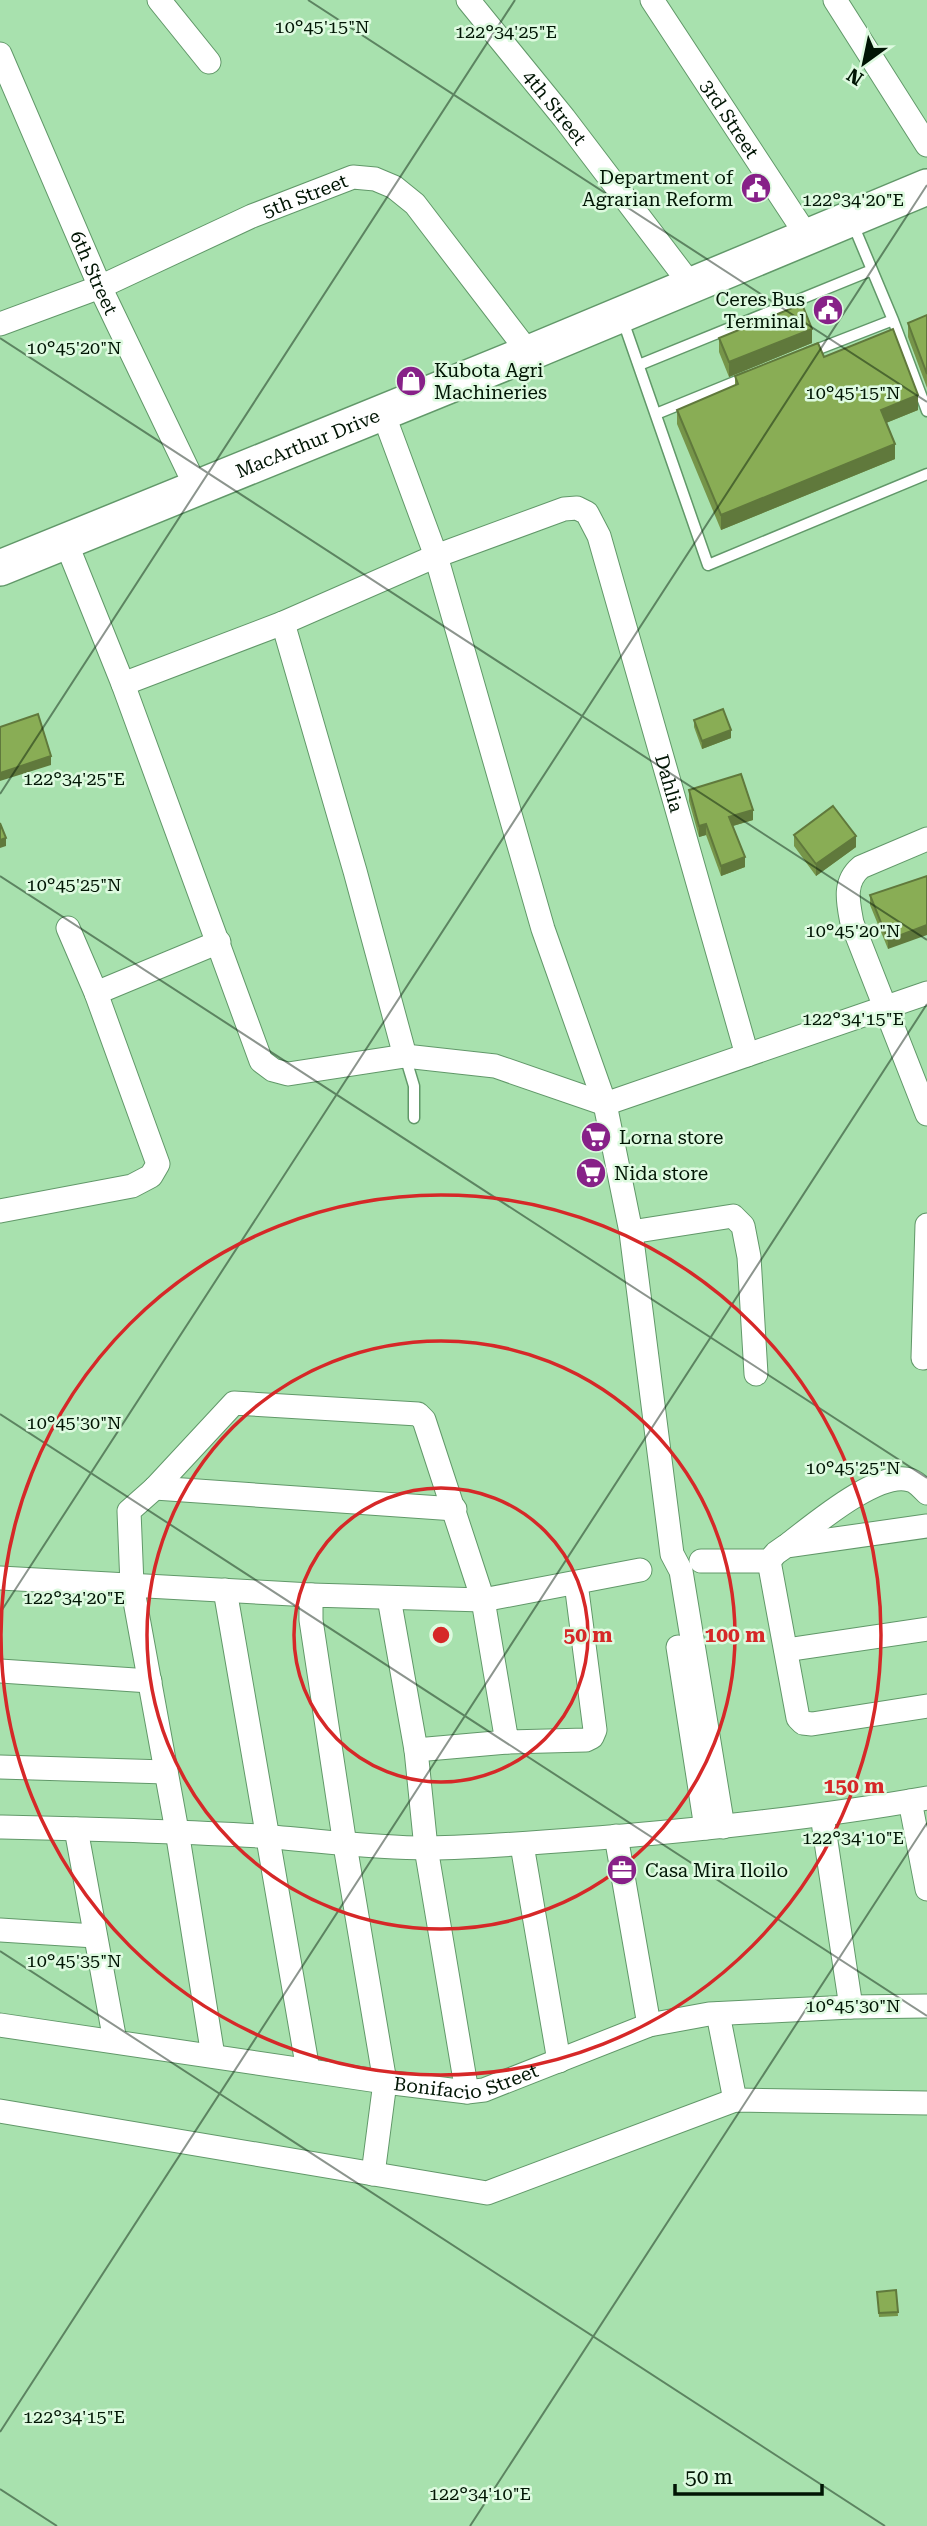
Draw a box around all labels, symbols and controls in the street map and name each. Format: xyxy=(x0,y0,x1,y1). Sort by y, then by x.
text: 10°45'15"N xyxy=(275,16,369,37)
text: 122°34'25"E xyxy=(455,21,557,42)
north arrow xyxy=(829,28,899,98)
text: N xyxy=(842,63,867,90)
street label: 4th Street xyxy=(518,65,592,149)
street label: 3rd Street xyxy=(696,75,764,163)
place label: Department of Agrarian Reform xyxy=(582,166,734,211)
street label: 5th Street xyxy=(259,169,351,222)
public building icon: Department of Agrarian Reform xyxy=(739,171,773,205)
text: 122°34'20"E xyxy=(802,189,904,210)
street label: 6th Street xyxy=(66,227,123,318)
place label: Ceres Bus Terminal xyxy=(716,288,805,333)
public building icon: Ceres Bus Terminal xyxy=(811,293,845,327)
text: 10°45'20"N xyxy=(27,337,121,358)
place label: Kubota Agri Machineries xyxy=(434,359,547,404)
shop icon: Kubota Agri Machineries xyxy=(394,364,428,398)
text: 10°45'15"N xyxy=(806,382,900,403)
street label: MacArthur Drive xyxy=(232,403,383,483)
street label: Dahlia xyxy=(650,752,689,816)
text: 122°34'25"E xyxy=(23,768,125,789)
text: 10°45'25"N xyxy=(27,874,121,895)
text: 10°45'20"N xyxy=(806,920,900,941)
text: 122°34'15"E xyxy=(802,1008,904,1029)
supermarket icon: Lorna store xyxy=(579,1120,613,1154)
place label: Lorna store xyxy=(619,1126,723,1149)
supermarket icon: Nida store xyxy=(574,1156,608,1190)
place label: Nida store xyxy=(614,1162,708,1185)
text: 10°45'30"N xyxy=(27,1412,121,1433)
text: 10°45'25"N xyxy=(806,1457,900,1478)
text: 122°34'20"E xyxy=(23,1587,125,1608)
centre of rings xyxy=(429,1623,453,1647)
text: 50 m xyxy=(563,1623,613,1647)
text: 100 m xyxy=(705,1623,765,1647)
text: 150 m xyxy=(824,1774,884,1798)
text: 122°34'10"E xyxy=(802,1827,904,1848)
office icon: Casa Mira Iloilo xyxy=(605,1853,639,1887)
place label: Casa Mira Iloilo xyxy=(645,1859,788,1882)
text: 10°45'35"N xyxy=(27,1950,121,1971)
text: 10°45'30"N xyxy=(806,1995,900,2016)
street label: Bonifacio Street xyxy=(392,2058,541,2104)
text: 122°34'15"E xyxy=(23,2406,125,2427)
scale bar xyxy=(675,2452,822,2496)
text: 50 m xyxy=(685,2465,733,2489)
text: 122°34'10"E xyxy=(429,2483,531,2504)

